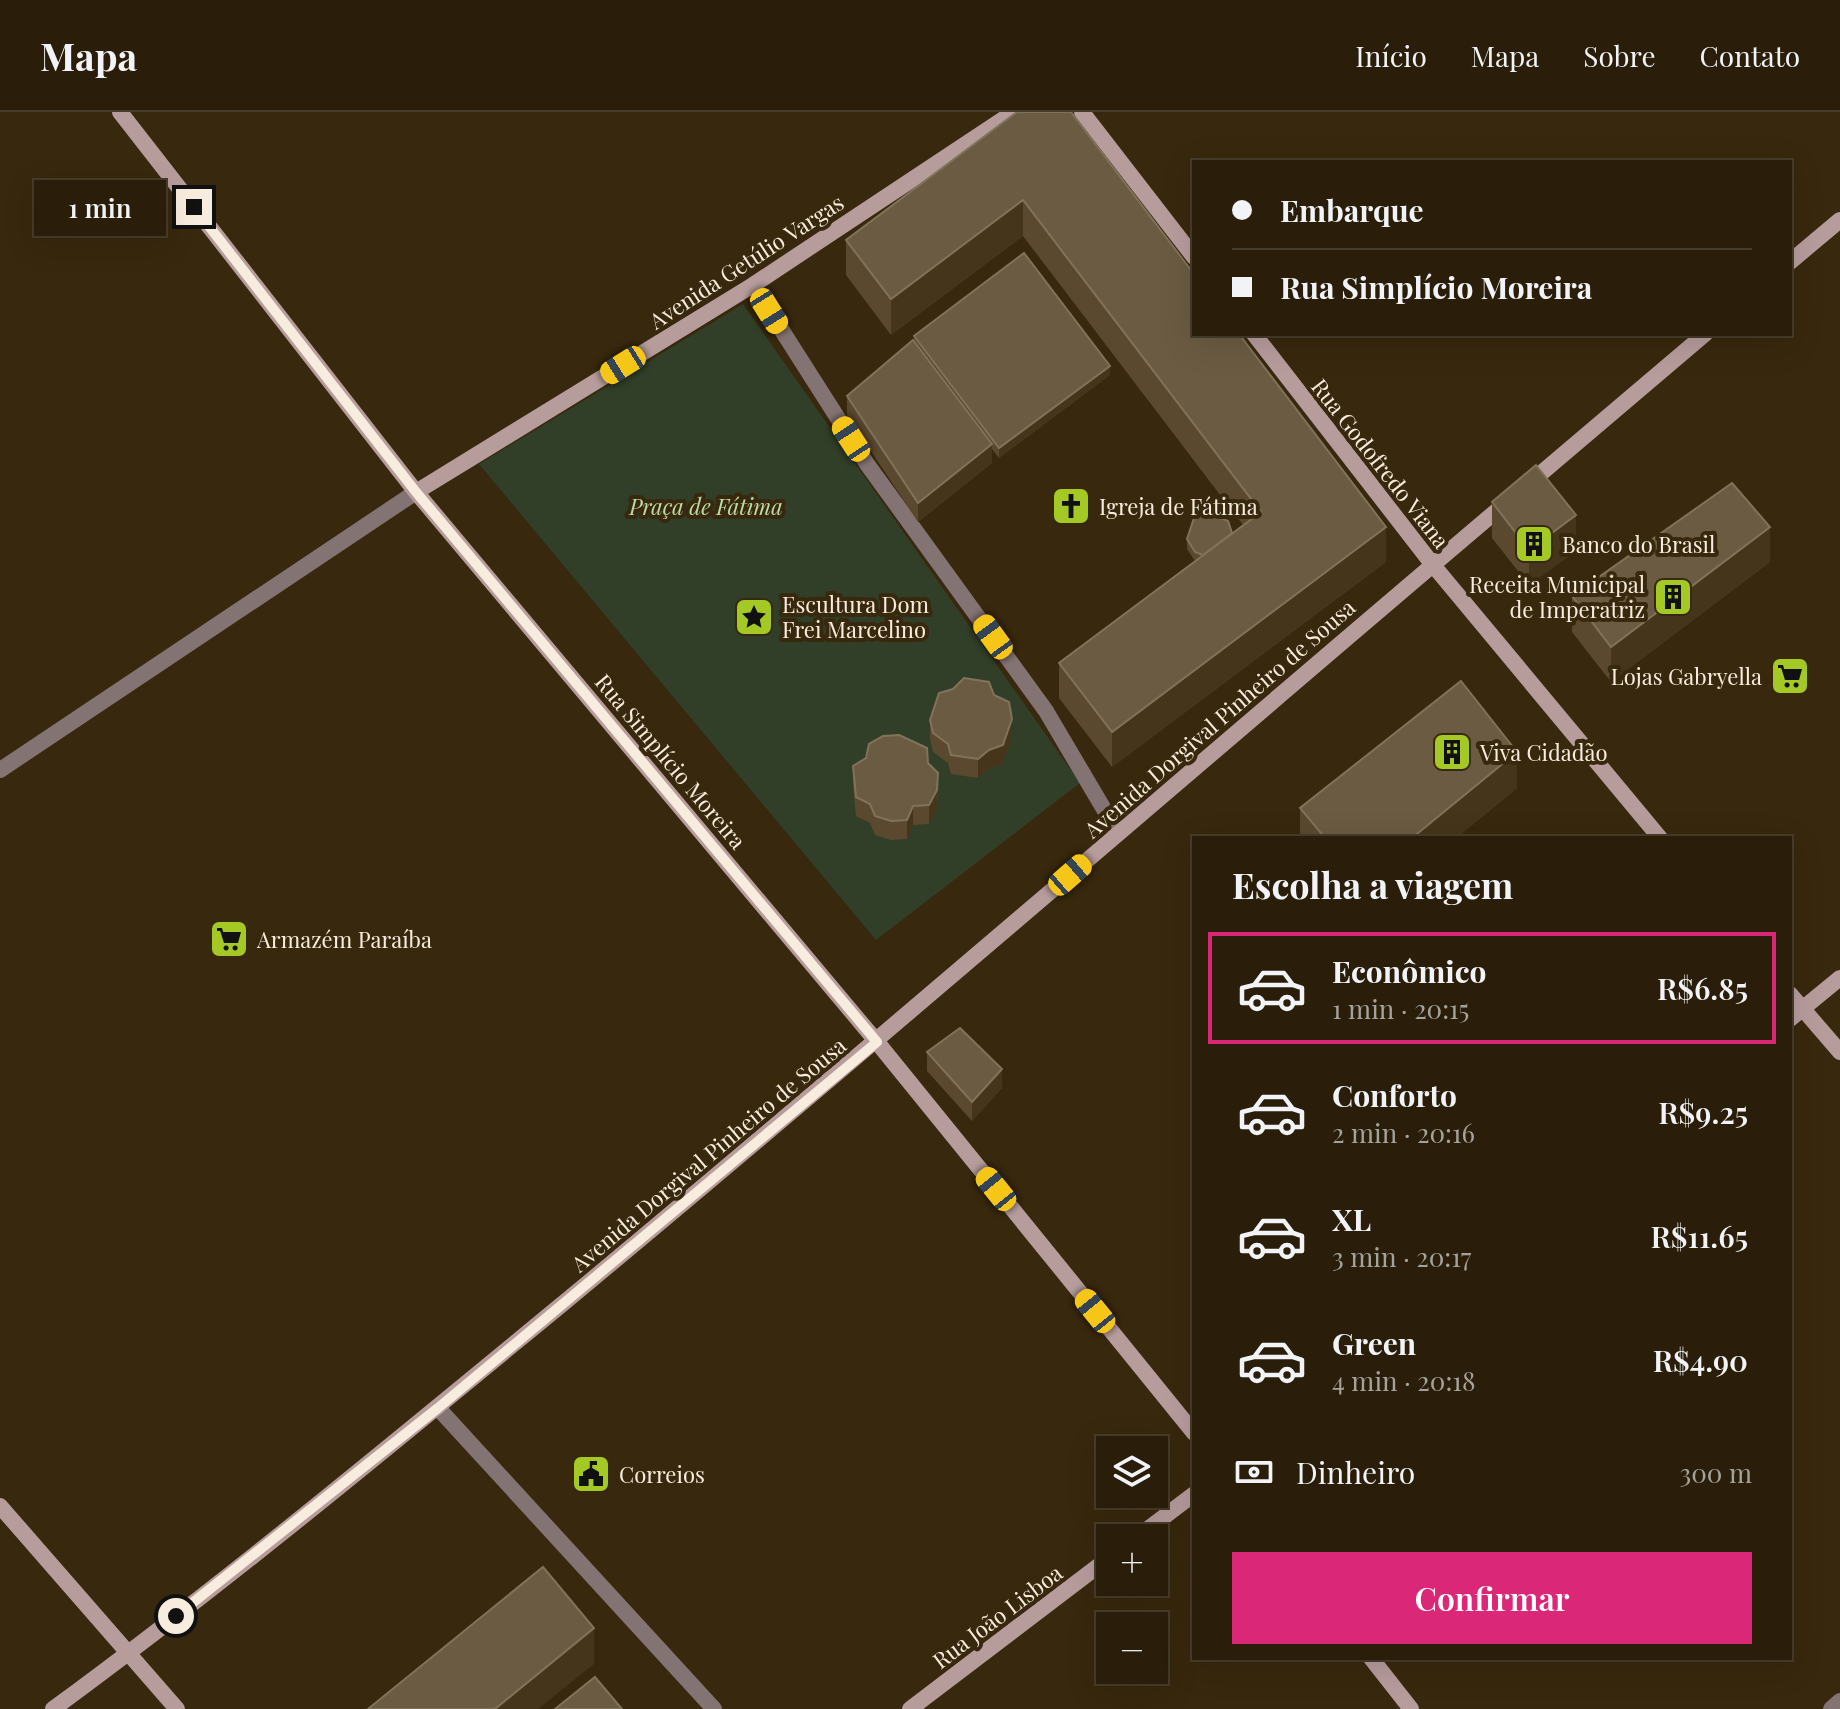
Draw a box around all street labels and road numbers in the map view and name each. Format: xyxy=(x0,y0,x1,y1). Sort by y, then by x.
street label: Avenida Getúlio Vargas xyxy=(642,187,849,336)
street label: Rua Godofredo Viana xyxy=(1305,372,1457,554)
street label: Avenida Dorgival Pinheiro de Sousa xyxy=(1076,592,1361,845)
street label: Rua Simplício Moreira xyxy=(589,667,753,855)
street label: Avenida Dorgival Pinheiro de Sousa xyxy=(564,1030,852,1279)
street label: Rua João Lisboa xyxy=(926,1557,1068,1675)

